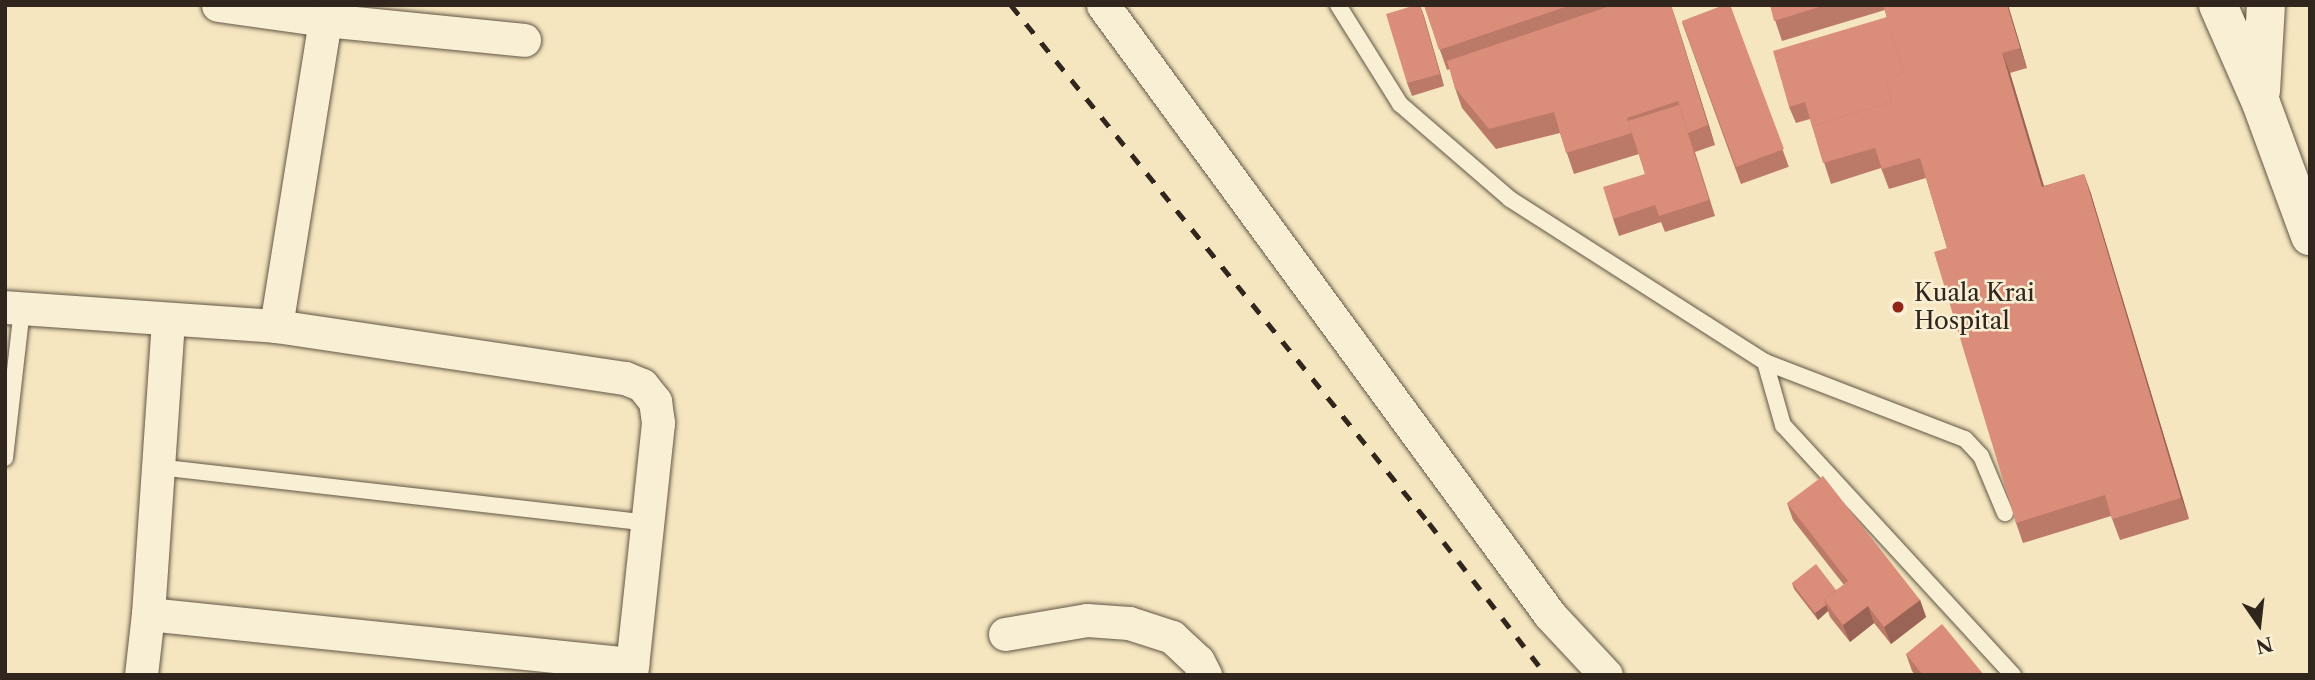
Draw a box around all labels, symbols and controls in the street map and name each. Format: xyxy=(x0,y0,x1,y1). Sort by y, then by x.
place label: Kuala Krai Hospital xyxy=(1914,279,2035,335)
marker: Kuala Krai Hospital xyxy=(1888,297,1908,317)
north arrow xyxy=(2224,589,2294,659)
text: N xyxy=(2253,632,2275,658)

